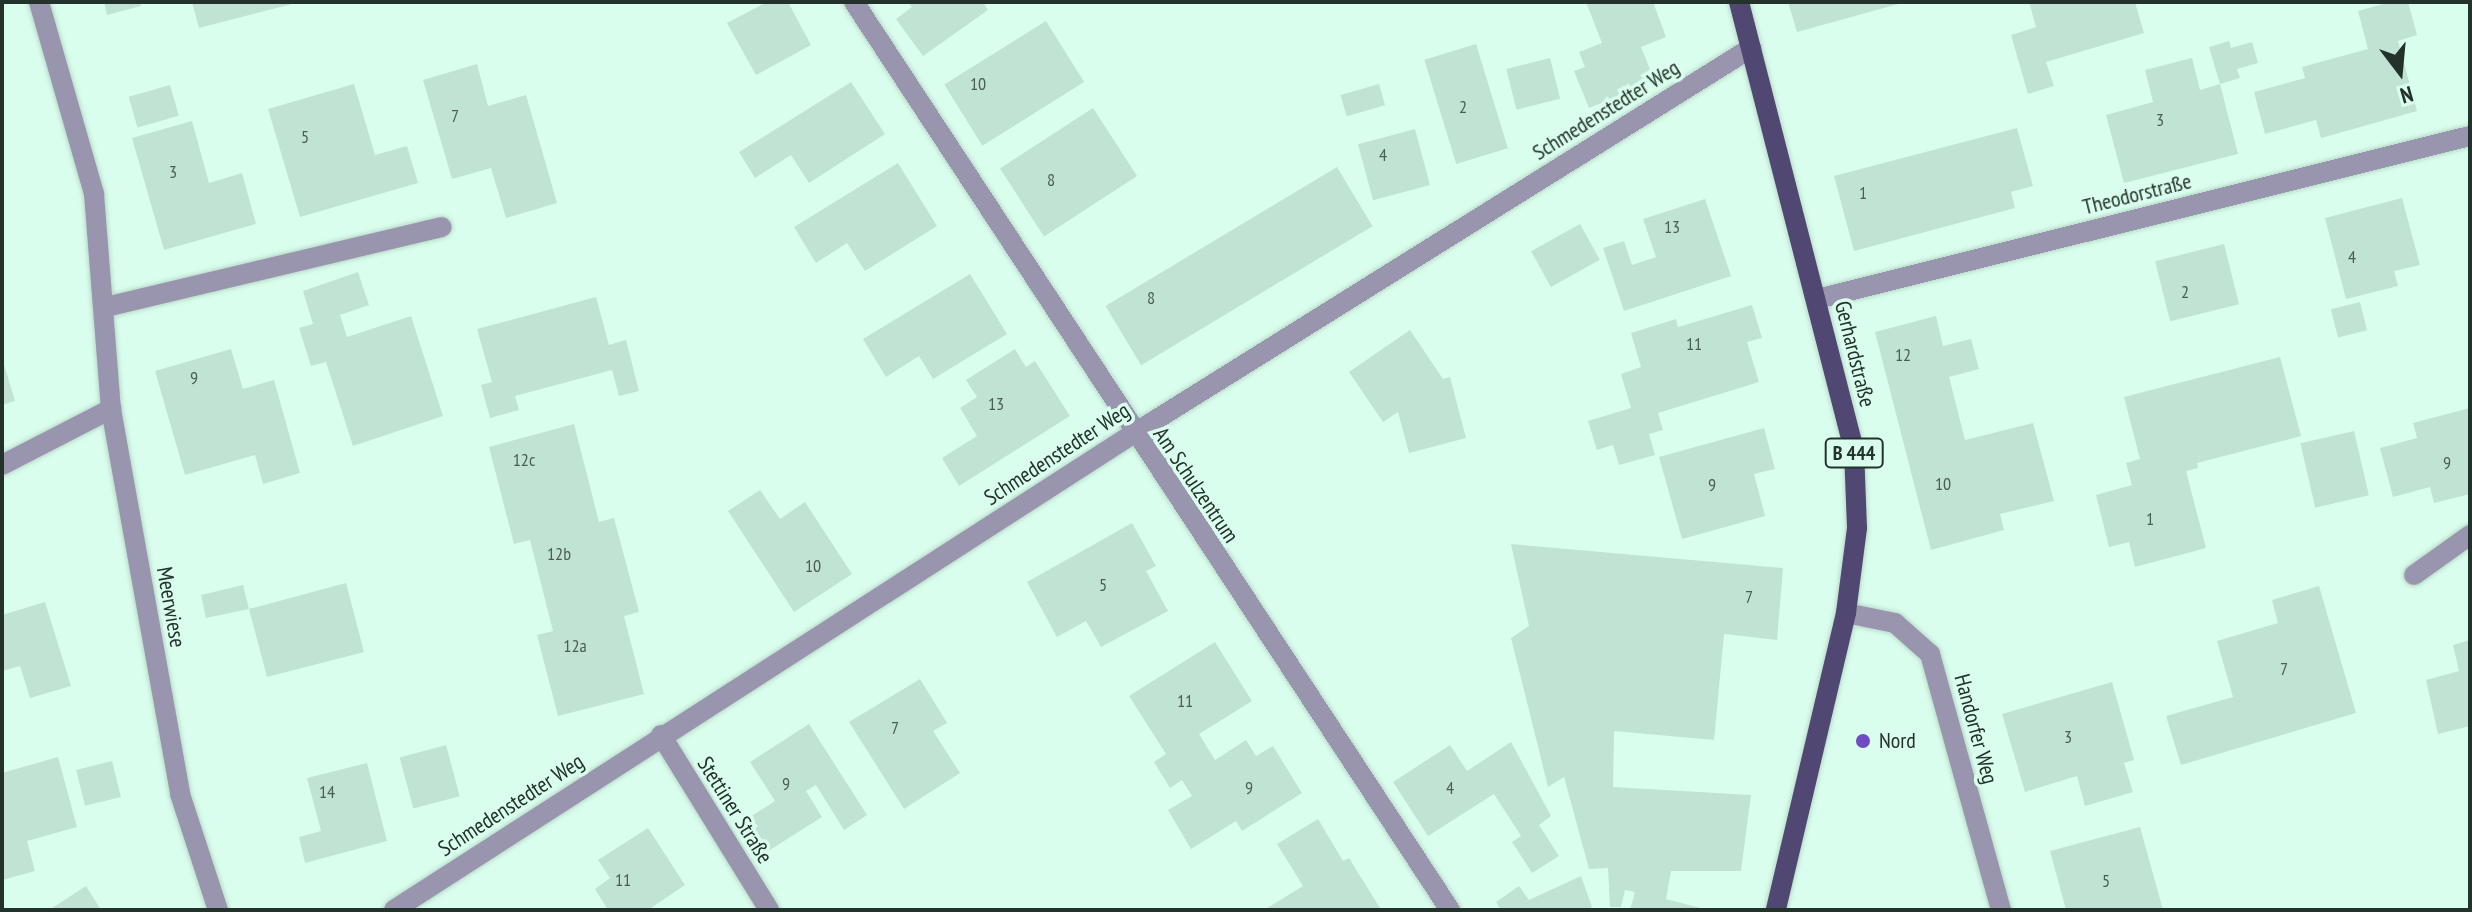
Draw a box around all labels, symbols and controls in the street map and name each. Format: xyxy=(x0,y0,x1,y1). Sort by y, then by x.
north arrow xyxy=(2360,32,2440,112)
street label: Schmedenstedter Weg xyxy=(1528,54,1684,166)
house number: 10 xyxy=(970,73,986,95)
text: N xyxy=(2397,80,2416,110)
house number: 2 xyxy=(1459,96,1467,118)
house number: 7 xyxy=(451,105,459,127)
house number: 3 xyxy=(2156,109,2164,131)
house number: 5 xyxy=(301,126,309,148)
house number: 4 xyxy=(1379,144,1387,166)
house number: 3 xyxy=(169,161,177,183)
street label: Theodorstraße xyxy=(2080,168,2194,220)
house number: 8 xyxy=(1047,169,1055,191)
house number: 1 xyxy=(1859,182,1867,204)
house number: 13 xyxy=(1664,216,1680,238)
house number: 4 xyxy=(2348,246,2356,268)
house number: 2 xyxy=(2181,281,2189,303)
house number: 8 xyxy=(1147,287,1155,309)
street label: Gerhardstraße xyxy=(1829,298,1881,410)
house number: 11 xyxy=(1686,333,1702,355)
house number: 12 xyxy=(1895,344,1911,366)
house number: 9 xyxy=(190,367,198,389)
house number: 13 xyxy=(988,393,1004,415)
street label: Schmedenstedter Weg xyxy=(979,397,1135,511)
street label: Am Schulzentrum xyxy=(1148,422,1244,548)
road number: B 444 xyxy=(1824,437,1884,469)
house number: 12c xyxy=(513,449,535,471)
house number: 9 xyxy=(2443,452,2451,474)
house number: 10 xyxy=(1935,473,1951,495)
house number: 9 xyxy=(1708,474,1716,496)
house number: 1 xyxy=(2146,508,2154,530)
house number: 12b xyxy=(547,543,571,565)
house number: 10 xyxy=(805,555,821,577)
street label: Meerwiese xyxy=(151,565,191,649)
house number: 5 xyxy=(1099,574,1107,596)
house number: 7 xyxy=(1745,586,1753,608)
house number: 12a xyxy=(563,635,587,657)
house number: 7 xyxy=(2280,658,2288,680)
street label: Handorfer Weg xyxy=(1949,671,2003,787)
house number: 11 xyxy=(1177,690,1193,712)
house number: 7 xyxy=(891,717,899,739)
house number: 3 xyxy=(2064,726,2072,748)
place label: Nord xyxy=(1879,728,1916,754)
marker: Nord xyxy=(1854,732,1872,750)
street label: Schmedenstedter Weg xyxy=(433,748,589,862)
street label: Stettiner Straße xyxy=(692,752,778,868)
house number: 9 xyxy=(782,773,790,795)
house number: 9 xyxy=(1245,777,1253,799)
house number: 4 xyxy=(1446,777,1454,799)
house number: 14 xyxy=(319,781,335,803)
house number: 11 xyxy=(615,869,631,891)
house number: 5 xyxy=(2102,870,2110,892)

